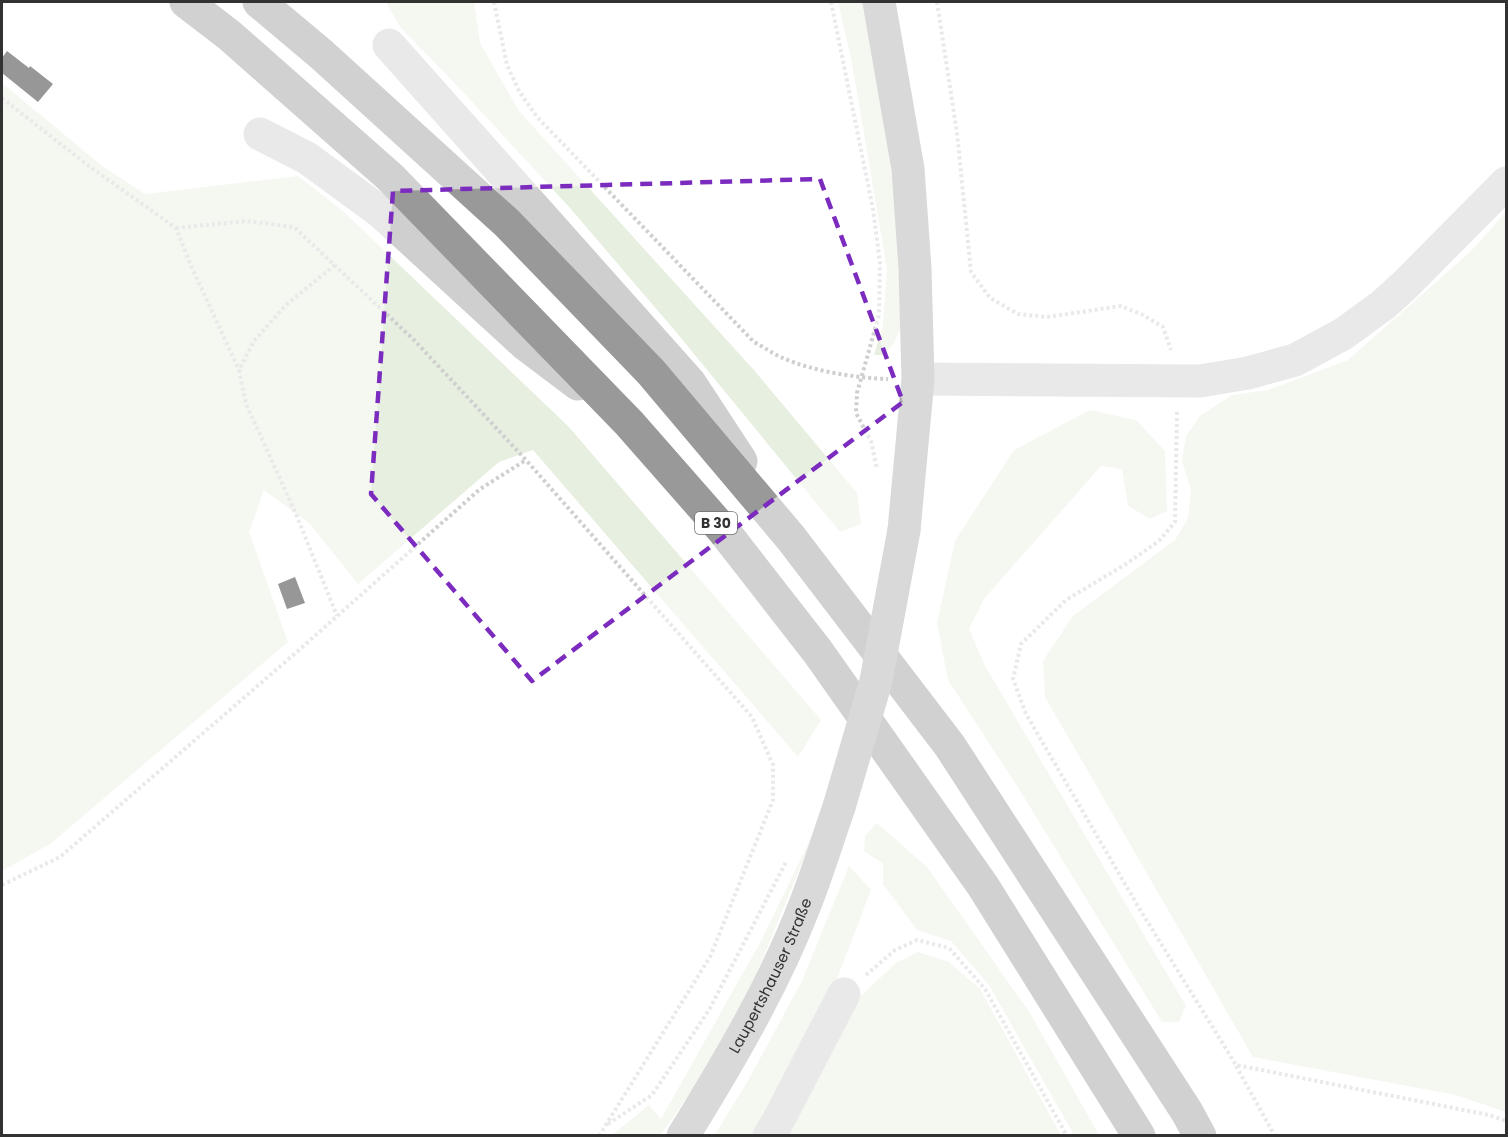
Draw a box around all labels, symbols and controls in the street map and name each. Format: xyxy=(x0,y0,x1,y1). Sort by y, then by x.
road number: B 30 xyxy=(695,512,737,534)
street label: Laupertshauser Straße xyxy=(724,895,817,1057)

